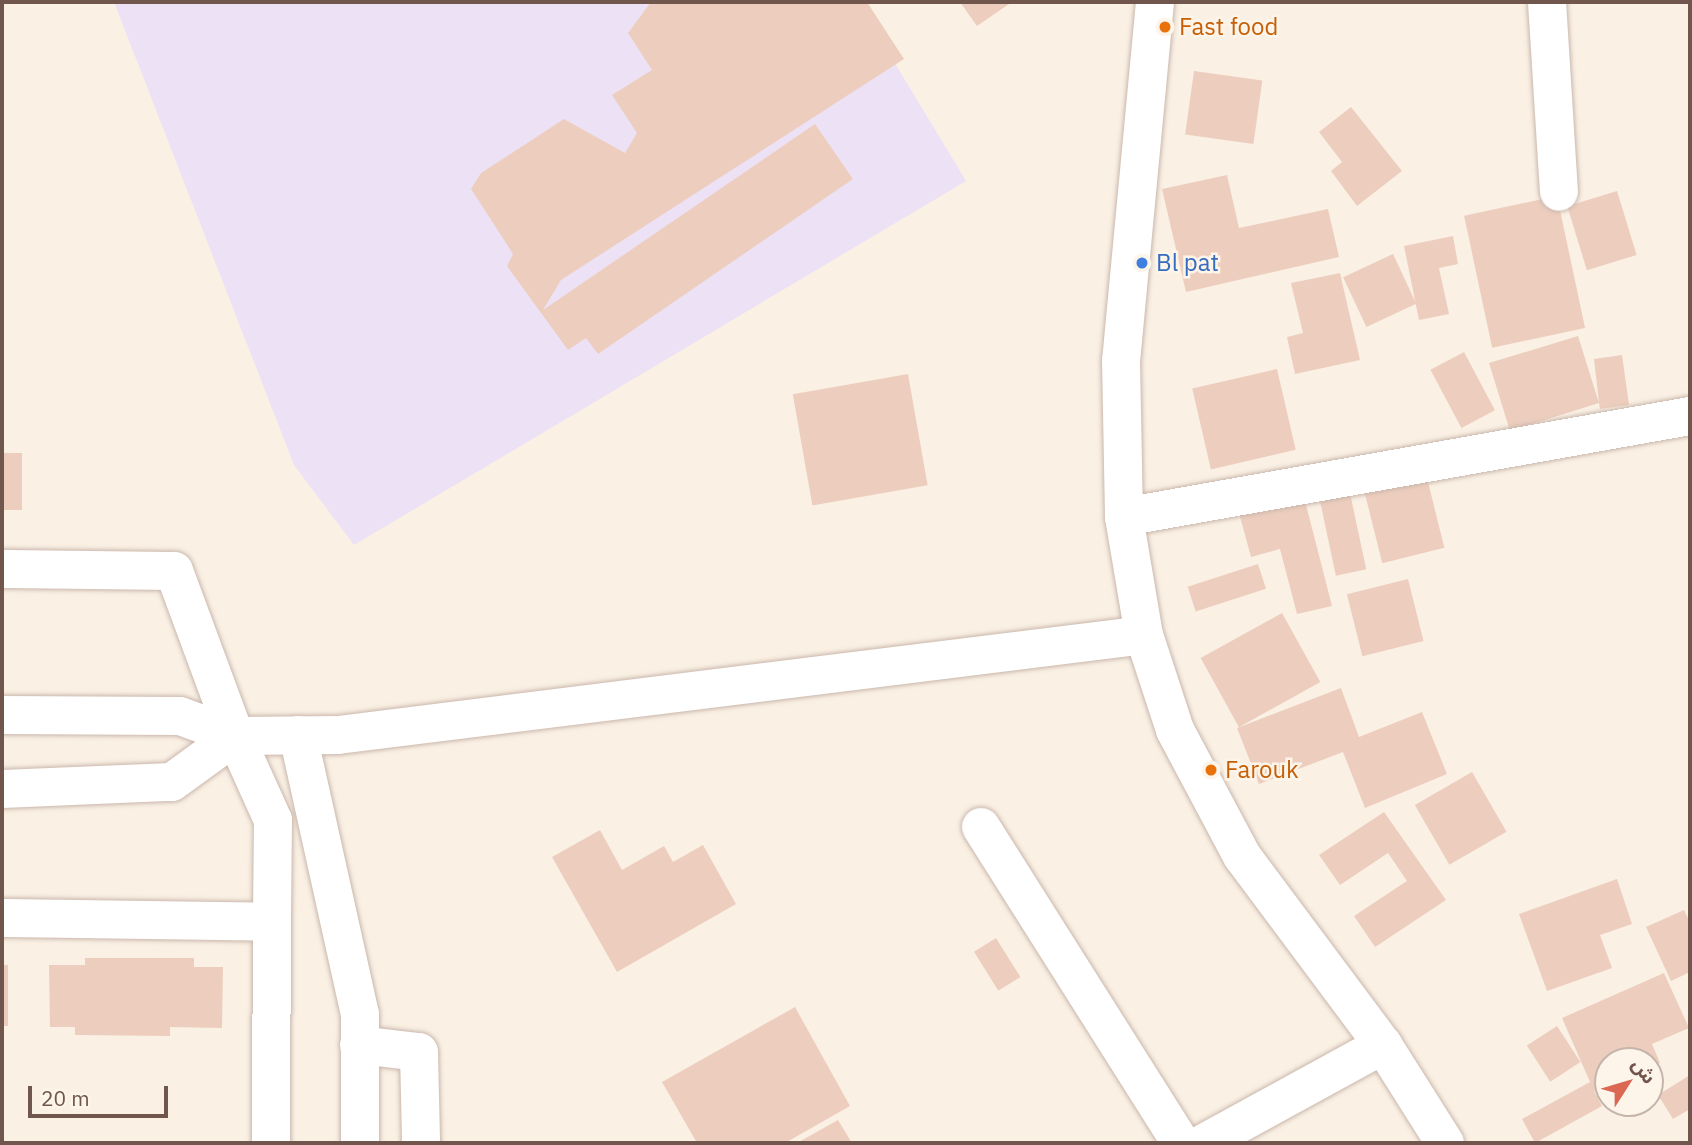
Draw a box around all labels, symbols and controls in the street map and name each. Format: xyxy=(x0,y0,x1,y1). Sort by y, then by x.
place label: Fast food xyxy=(1179,13,1278,41)
marker: Fast food xyxy=(1157,19,1173,35)
place label: Bl pat xyxy=(1156,249,1219,277)
marker: Bl pat xyxy=(1134,255,1150,271)
place label: Farouk xyxy=(1225,756,1299,784)
marker: Farouk xyxy=(1203,762,1219,778)
north arrow xyxy=(1594,1047,1664,1117)
text: ش xyxy=(1627,1053,1662,1088)
scale bar xyxy=(32,1072,172,1116)
text: 20 m xyxy=(41,1084,90,1112)

